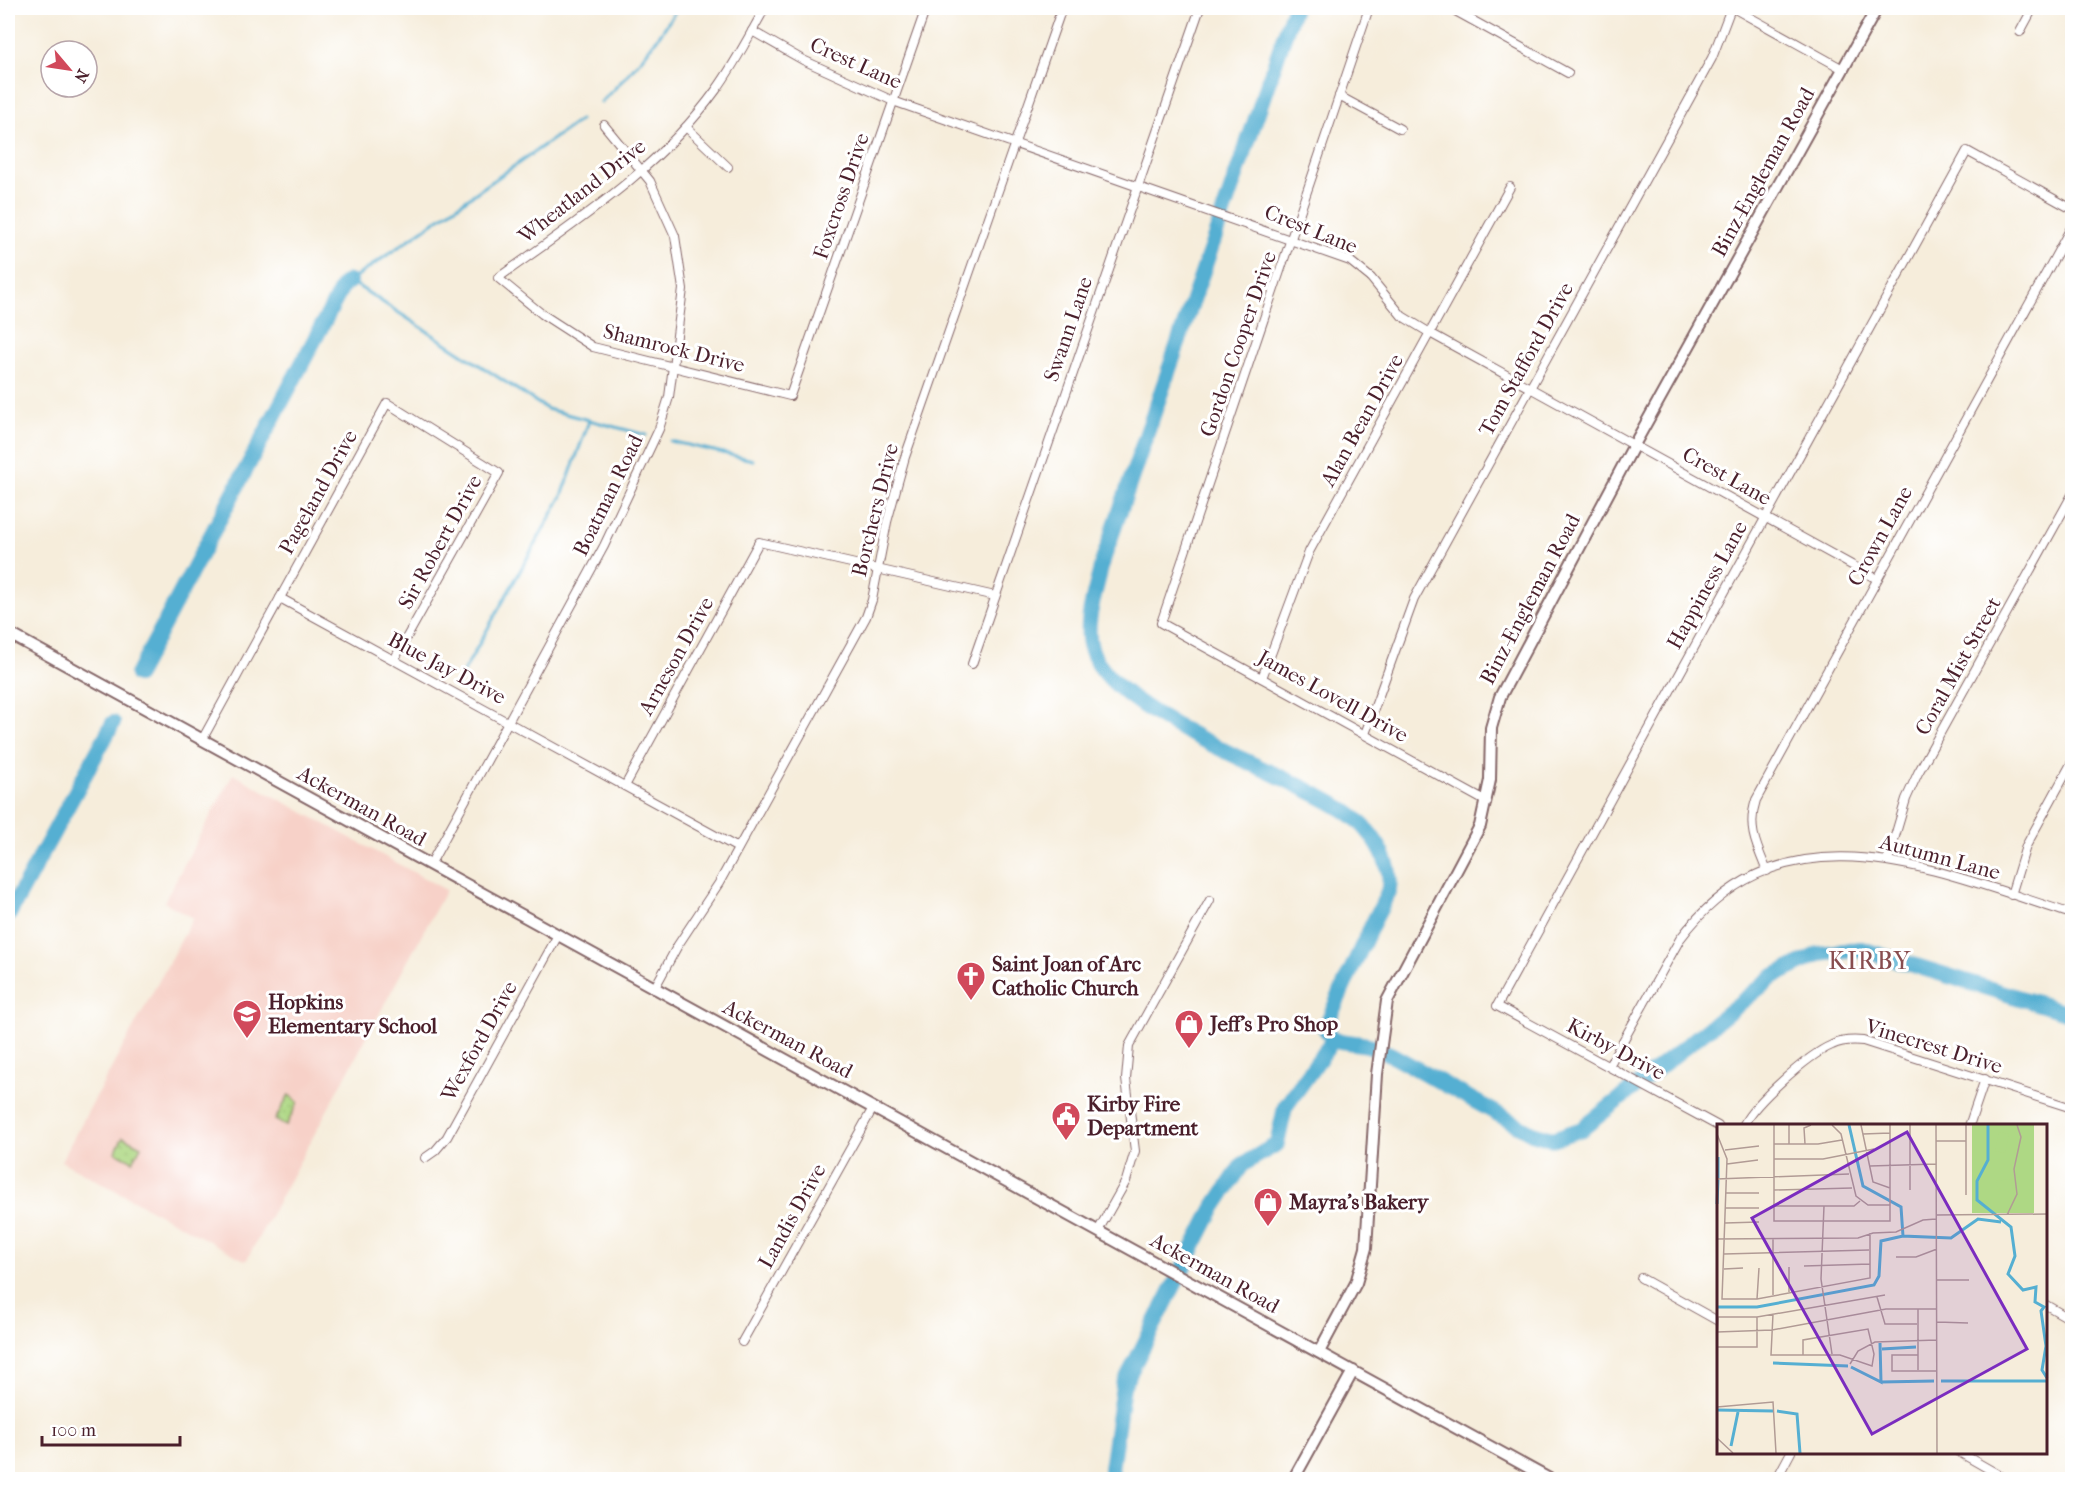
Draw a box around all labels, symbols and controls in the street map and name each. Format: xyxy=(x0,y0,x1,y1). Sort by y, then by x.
street label: Crest Lane xyxy=(806,32,906,94)
north arrow xyxy=(39,39,99,99)
text: N xyxy=(70,66,93,87)
street label: Binz-Engleman Road xyxy=(1707,83,1820,261)
street label: Foxcross Drive xyxy=(808,130,874,262)
street label: Wheatland Drive xyxy=(513,134,650,249)
street label: Crest Lane xyxy=(1261,200,1361,258)
street label: Gordon Cooper Drive xyxy=(1195,248,1281,440)
street label: Swann Lane xyxy=(1039,273,1097,385)
street label: Tom Stafford Drive xyxy=(1474,278,1578,440)
street label: Shamrock Drive xyxy=(601,319,747,377)
street label: Alan Bean Drive xyxy=(1315,350,1408,491)
street label: Pageland Drive xyxy=(274,426,362,558)
street label: Boatman Road xyxy=(568,430,648,560)
street label: Borchers Drive xyxy=(847,441,903,579)
street label: Crest Lane xyxy=(1678,442,1776,510)
street label: Sir Robert Drive xyxy=(393,471,487,613)
street label: Crown Lane xyxy=(1843,482,1917,590)
street label: Binz-Engleman Road xyxy=(1475,509,1585,688)
street label: Happiness Lane xyxy=(1662,517,1752,653)
street label: Coral Mist Street xyxy=(1910,592,2006,739)
street label: Arneson Drive xyxy=(633,593,718,720)
street label: Blue Jay Drive xyxy=(384,627,510,709)
street label: James Lovell Drive xyxy=(1252,644,1412,747)
street label: Ackerman Road xyxy=(293,760,431,851)
street label: Autumn Lane xyxy=(1876,829,2003,885)
district label: KIRBY xyxy=(1828,947,1912,975)
place label: Saint Joan of Arc Catholic Church xyxy=(992,952,1141,1000)
church icon: Saint Joan of Arc Catholic Church xyxy=(955,960,987,1002)
street label: Wexford Drive xyxy=(436,977,522,1106)
place label: Hopkins Elementary School xyxy=(268,990,437,1038)
street label: Ackerman Road xyxy=(718,994,857,1083)
school or university icon: Hopkins Elementary School xyxy=(231,998,263,1040)
shop icon: Jeff’s Pro Shop xyxy=(1173,1008,1205,1050)
place label: Jeff’s Pro Shop xyxy=(1208,1012,1339,1036)
street label: Kirby Drive xyxy=(1563,1013,1669,1085)
street label: Vinecrest Drive xyxy=(1862,1014,2005,1078)
place label: Kirby Fire Department xyxy=(1087,1092,1199,1140)
public building icon: Kirby Fire Department xyxy=(1050,1100,1082,1142)
inset map xyxy=(1717,1124,2047,1454)
street label: Landis Drive xyxy=(753,1160,831,1272)
shop icon: Mayra's Bakery xyxy=(1252,1186,1284,1228)
place label: Mayra's Bakery xyxy=(1288,1190,1430,1214)
street label: Ackerman Road xyxy=(1146,1227,1284,1318)
scale bar xyxy=(42,1409,180,1447)
text: 100 m xyxy=(51,1420,96,1441)

